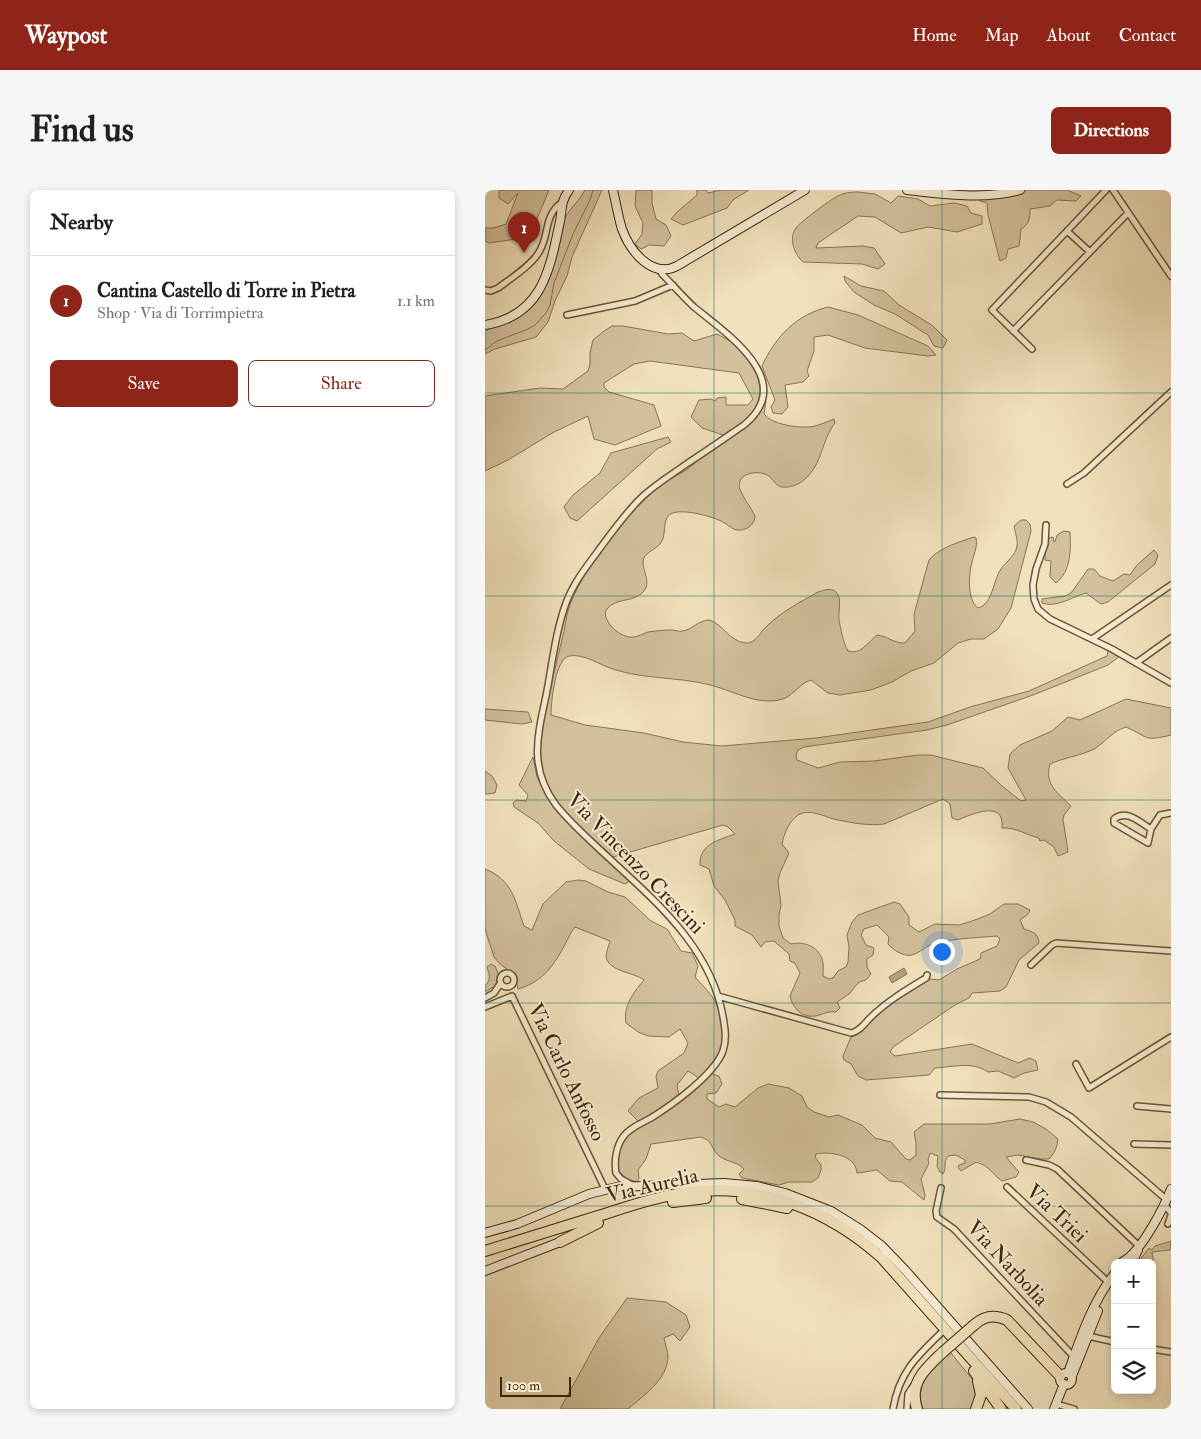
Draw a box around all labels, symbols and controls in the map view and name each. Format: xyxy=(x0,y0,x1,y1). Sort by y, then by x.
text: Waypost xyxy=(25,20,107,51)
text: Home xyxy=(912,24,957,47)
text: Map xyxy=(985,24,1019,47)
text: About xyxy=(1047,24,1091,47)
text: Contact xyxy=(1119,24,1176,47)
button: Directions xyxy=(1051,107,1171,154)
text: Find us xyxy=(30,108,134,152)
text: Nearby xyxy=(50,209,113,236)
pin: 1 xyxy=(508,212,540,253)
text: Cantina Castello di Torre in Pietra xyxy=(97,279,355,303)
text: 1 xyxy=(63,291,69,311)
text: 1.1 km xyxy=(397,291,435,311)
text: Shop · Via di Torrimpietra xyxy=(97,303,264,323)
button: Save xyxy=(50,360,238,407)
button: Share xyxy=(248,360,435,407)
street label: Via Vincenzo Crescini xyxy=(561,787,710,940)
your location xyxy=(929,939,955,965)
street label: Via Carlo Anfosso xyxy=(521,999,612,1146)
street label: Via Aurelia xyxy=(603,1162,701,1209)
street label: Via Triei xyxy=(1020,1178,1093,1249)
street label: Via Narbolia xyxy=(961,1215,1055,1312)
map controls xyxy=(1111,1259,1156,1394)
button: + xyxy=(1111,1259,1156,1304)
button: − xyxy=(1111,1304,1156,1349)
button: layers xyxy=(1111,1349,1156,1394)
scale bar xyxy=(500,1374,571,1397)
text: 100 m xyxy=(507,1377,540,1394)

